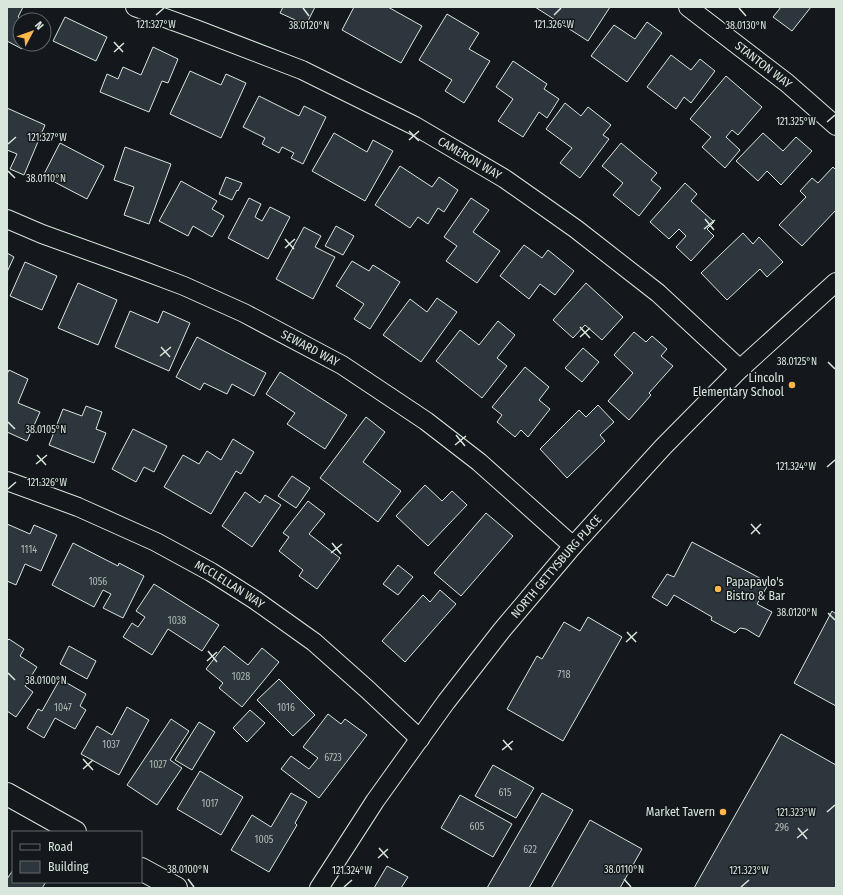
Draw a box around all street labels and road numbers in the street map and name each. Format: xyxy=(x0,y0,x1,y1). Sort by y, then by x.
street label: STANTON WAY xyxy=(732,39,795,91)
street label: CAMERON WAY xyxy=(435,134,504,182)
street label: SEWARD WAY xyxy=(279,327,342,369)
street label: NORTH GETTYSBURG PLACE xyxy=(508,512,605,621)
street label: MCCLELLAN WAY xyxy=(192,558,267,611)

